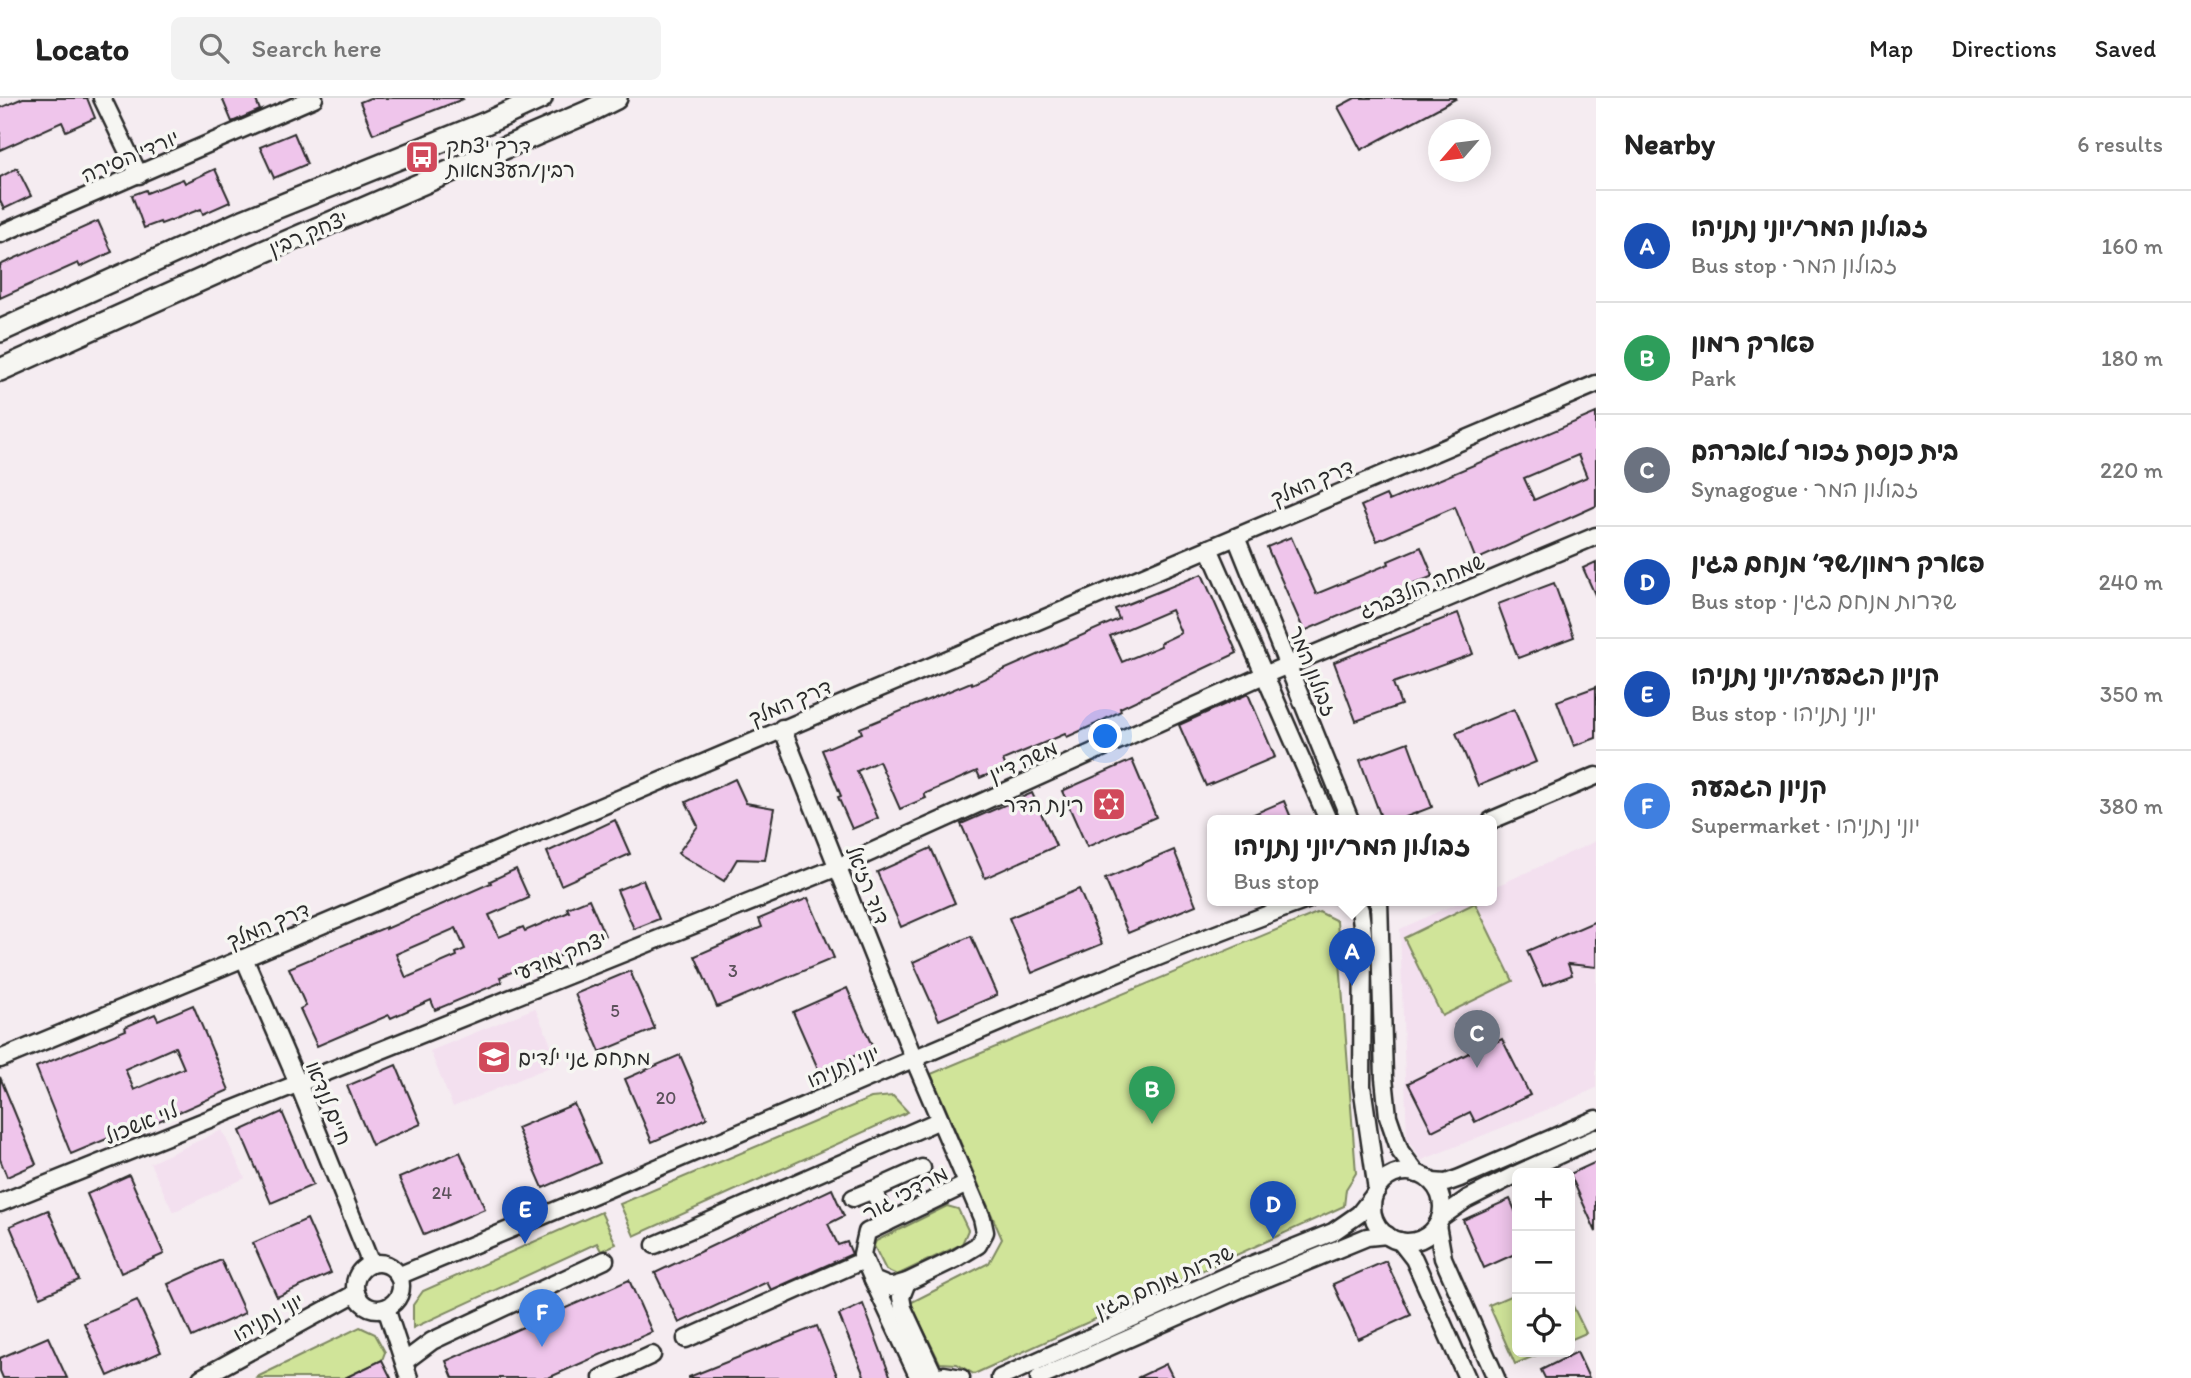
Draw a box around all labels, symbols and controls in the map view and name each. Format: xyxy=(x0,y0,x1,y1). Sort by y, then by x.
search box xyxy=(171,17,661,80)
text: Locato xyxy=(35,29,129,68)
icon: search xyxy=(195,29,233,67)
text: Search here xyxy=(251,32,382,64)
text: Map xyxy=(1869,34,1913,63)
text: Directions xyxy=(1951,34,2057,63)
text: Saved xyxy=(2095,34,2156,63)
north arrow xyxy=(1428,119,1491,182)
street label: יורדי הסירה xyxy=(78,124,182,188)
text: Nearby xyxy=(1624,125,1715,162)
text: 6 results xyxy=(2077,130,2163,158)
place label: דרך יצחק רבין/העצמאות xyxy=(444,133,575,183)
bus stop icon: דרך יצחק רבין/העצמאות xyxy=(403,138,441,176)
street label: יצחק רבין xyxy=(265,205,352,262)
text: זבולון המר/יוני נתניהו xyxy=(1691,211,1928,243)
text: A xyxy=(1640,232,1654,260)
text: 160 m xyxy=(2101,232,2163,260)
text: Bus stop · זבולון המר xyxy=(1691,251,1897,279)
text: פארק רמון xyxy=(1691,327,1815,359)
text: B xyxy=(1640,344,1654,372)
text: 180 m xyxy=(2101,344,2163,372)
text: Park xyxy=(1691,364,1736,392)
text: בית כנסת זכור לאברהם xyxy=(1691,435,1959,467)
street label: דרך המלך xyxy=(1267,453,1358,512)
text: C xyxy=(1640,456,1654,484)
text: 220 m xyxy=(2100,456,2163,484)
text: Synagogue · זבולון המר xyxy=(1691,475,1918,503)
text: פארק רמון/שד׳ מנחם בגין xyxy=(1691,547,1985,579)
street label: שמחה הולצברג xyxy=(1356,548,1488,624)
text: D xyxy=(1639,568,1655,596)
text: 240 m xyxy=(2098,568,2163,596)
text: Bus stop · שדרות מנחם בגין xyxy=(1691,587,1957,615)
street label: זבולון המר xyxy=(1283,622,1342,720)
text: קניון הגבעה/יוני נתניהו xyxy=(1691,659,1939,691)
street label: דרך המלך xyxy=(745,673,836,732)
text: E xyxy=(1641,680,1653,708)
text: 350 m xyxy=(2100,680,2163,708)
text: Bus stop · יוני נתניהו xyxy=(1691,699,1877,727)
your location xyxy=(1088,719,1122,753)
street label: משה דיין xyxy=(985,735,1061,788)
text: קניון הגבעה xyxy=(1691,771,1827,803)
synagogue icon: רינת הדר xyxy=(1090,785,1128,823)
place label: רינת הדר xyxy=(1004,792,1084,817)
text: F xyxy=(1641,792,1653,820)
text: 380 m xyxy=(2099,792,2163,820)
text: Supermarket · יוני נתניהו xyxy=(1691,811,1920,839)
popup xyxy=(1207,815,1497,906)
text: זבולון המר/יוני נתניהו xyxy=(1234,830,1470,862)
street label: דוד רזיאל xyxy=(841,842,895,928)
text: Bus stop xyxy=(1234,867,1319,895)
street label: דרך המלך xyxy=(223,896,314,955)
street label: יצחק מודעי xyxy=(510,926,611,987)
pin: A xyxy=(1329,928,1375,986)
house number: 3 xyxy=(728,960,738,982)
house number: 5 xyxy=(610,1000,620,1022)
pin: C xyxy=(1454,1010,1500,1068)
school or university icon: מתחם גני ילדים xyxy=(475,1038,513,1076)
street label: יוני נתניהו xyxy=(803,1040,884,1093)
place label: מתחם גני ילדים xyxy=(518,1045,650,1070)
street label: חיים לנדאו xyxy=(301,1057,357,1149)
pin: B xyxy=(1129,1066,1175,1124)
house number: 20 xyxy=(656,1087,676,1109)
street label: לוי אשכול xyxy=(101,1097,182,1149)
street label: מרדכי גור xyxy=(858,1160,952,1226)
map controls xyxy=(1512,1168,1575,1357)
button: + xyxy=(1512,1168,1575,1231)
pin: D xyxy=(1250,1181,1296,1239)
house number: 24 xyxy=(432,1182,452,1204)
pin: E xyxy=(502,1186,548,1244)
button: − xyxy=(1512,1231,1575,1294)
street label: שדרות מנחם בגין xyxy=(1091,1239,1238,1324)
street label: יוני נתניהו xyxy=(228,1287,308,1347)
pin: F xyxy=(519,1289,565,1347)
button: locate xyxy=(1512,1294,1575,1357)

